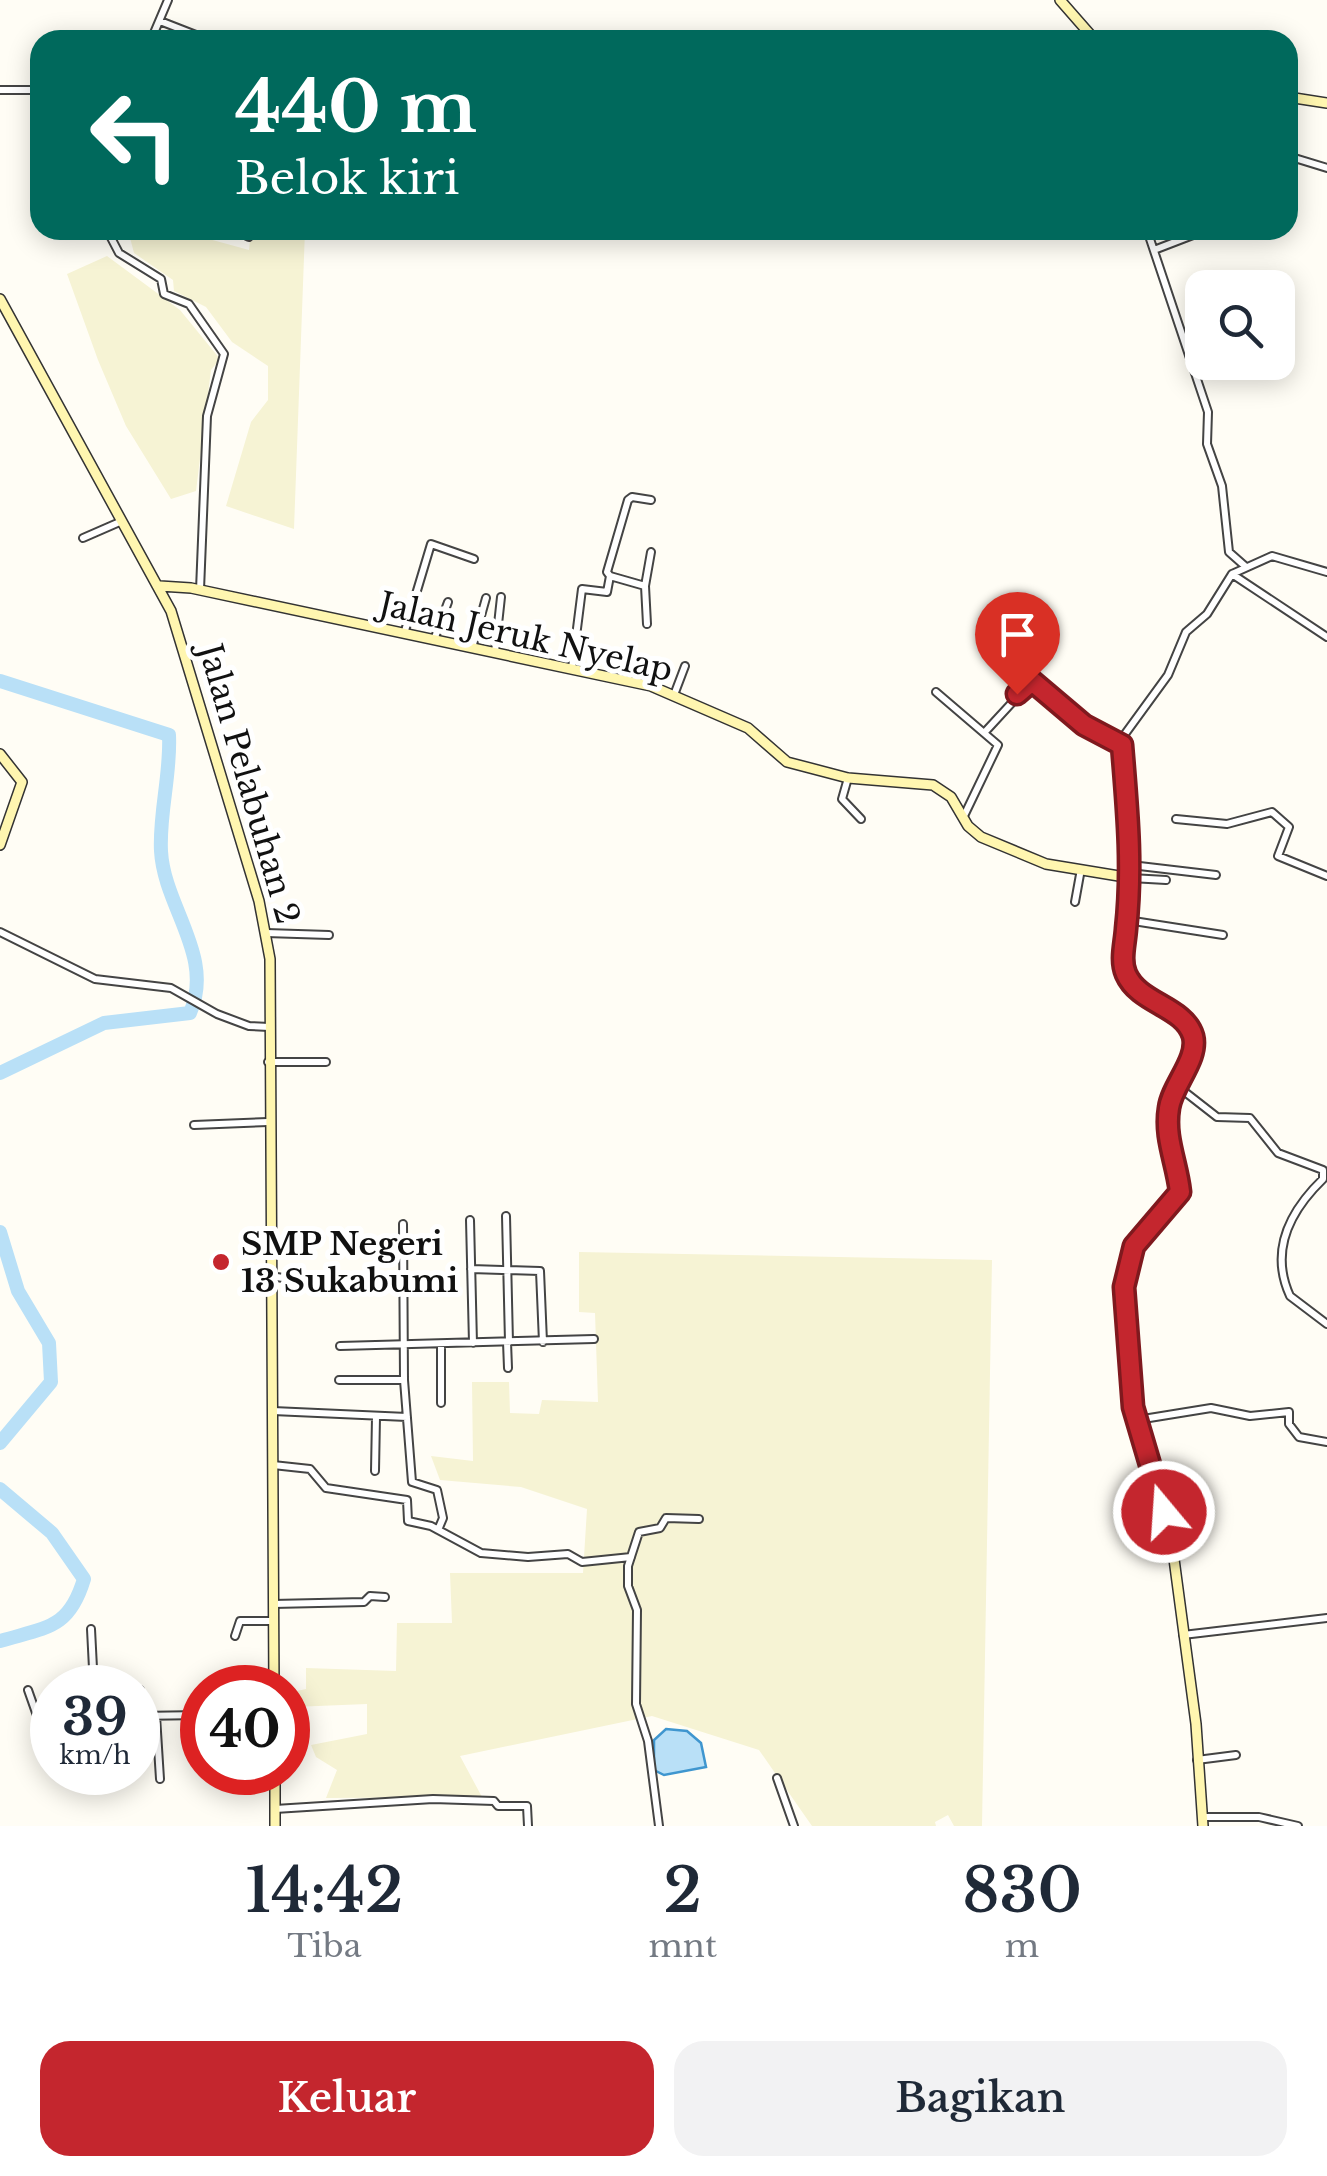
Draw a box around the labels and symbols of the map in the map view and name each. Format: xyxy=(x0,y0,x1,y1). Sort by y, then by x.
street label: Jalan Jeruk Nyelap xyxy=(372,583,677,690)
pin xyxy=(975,592,1060,695)
street label: Jalan Pelabuhan 2 xyxy=(189,636,308,929)
place label: SMP Negeri 13 Sukabumi xyxy=(241,1224,459,1301)
marker: SMP Negeri 13 Sukabumi xyxy=(210,1251,232,1273)
position arrow xyxy=(1112,1460,1216,1564)
speed limit sign: 40 xyxy=(180,1665,310,1795)

